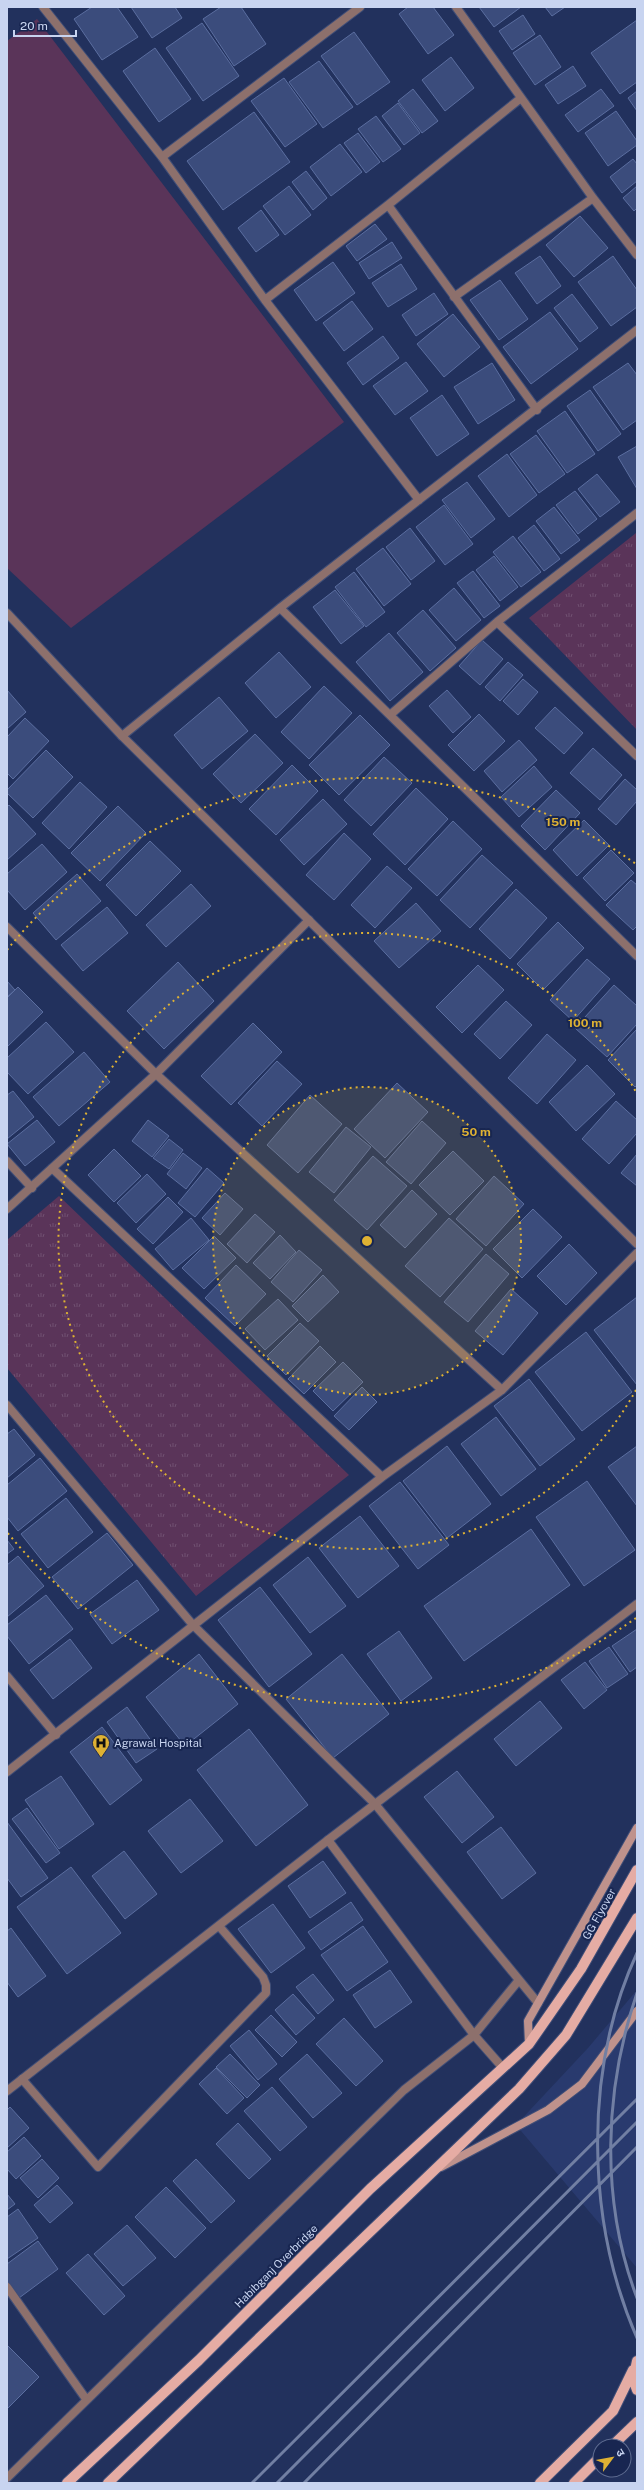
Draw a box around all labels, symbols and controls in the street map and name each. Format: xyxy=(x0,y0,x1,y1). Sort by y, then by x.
scale bar xyxy=(14,12,76,38)
text: 20 m xyxy=(20,19,48,33)
text: 150 m xyxy=(546,815,580,829)
text: 100 m xyxy=(568,1016,602,1030)
text: 50 m xyxy=(461,1125,491,1139)
centre of rings xyxy=(360,1234,374,1248)
hospital icon: Agrawal Hospital xyxy=(91,1733,111,1758)
place label: Agrawal Hospital xyxy=(114,1737,202,1749)
street label: GG Flyover xyxy=(580,1886,618,1942)
street label: Habibganj Overbridge xyxy=(232,2222,320,2310)
north arrow xyxy=(592,2438,632,2478)
text: उ xyxy=(614,2447,628,2459)

